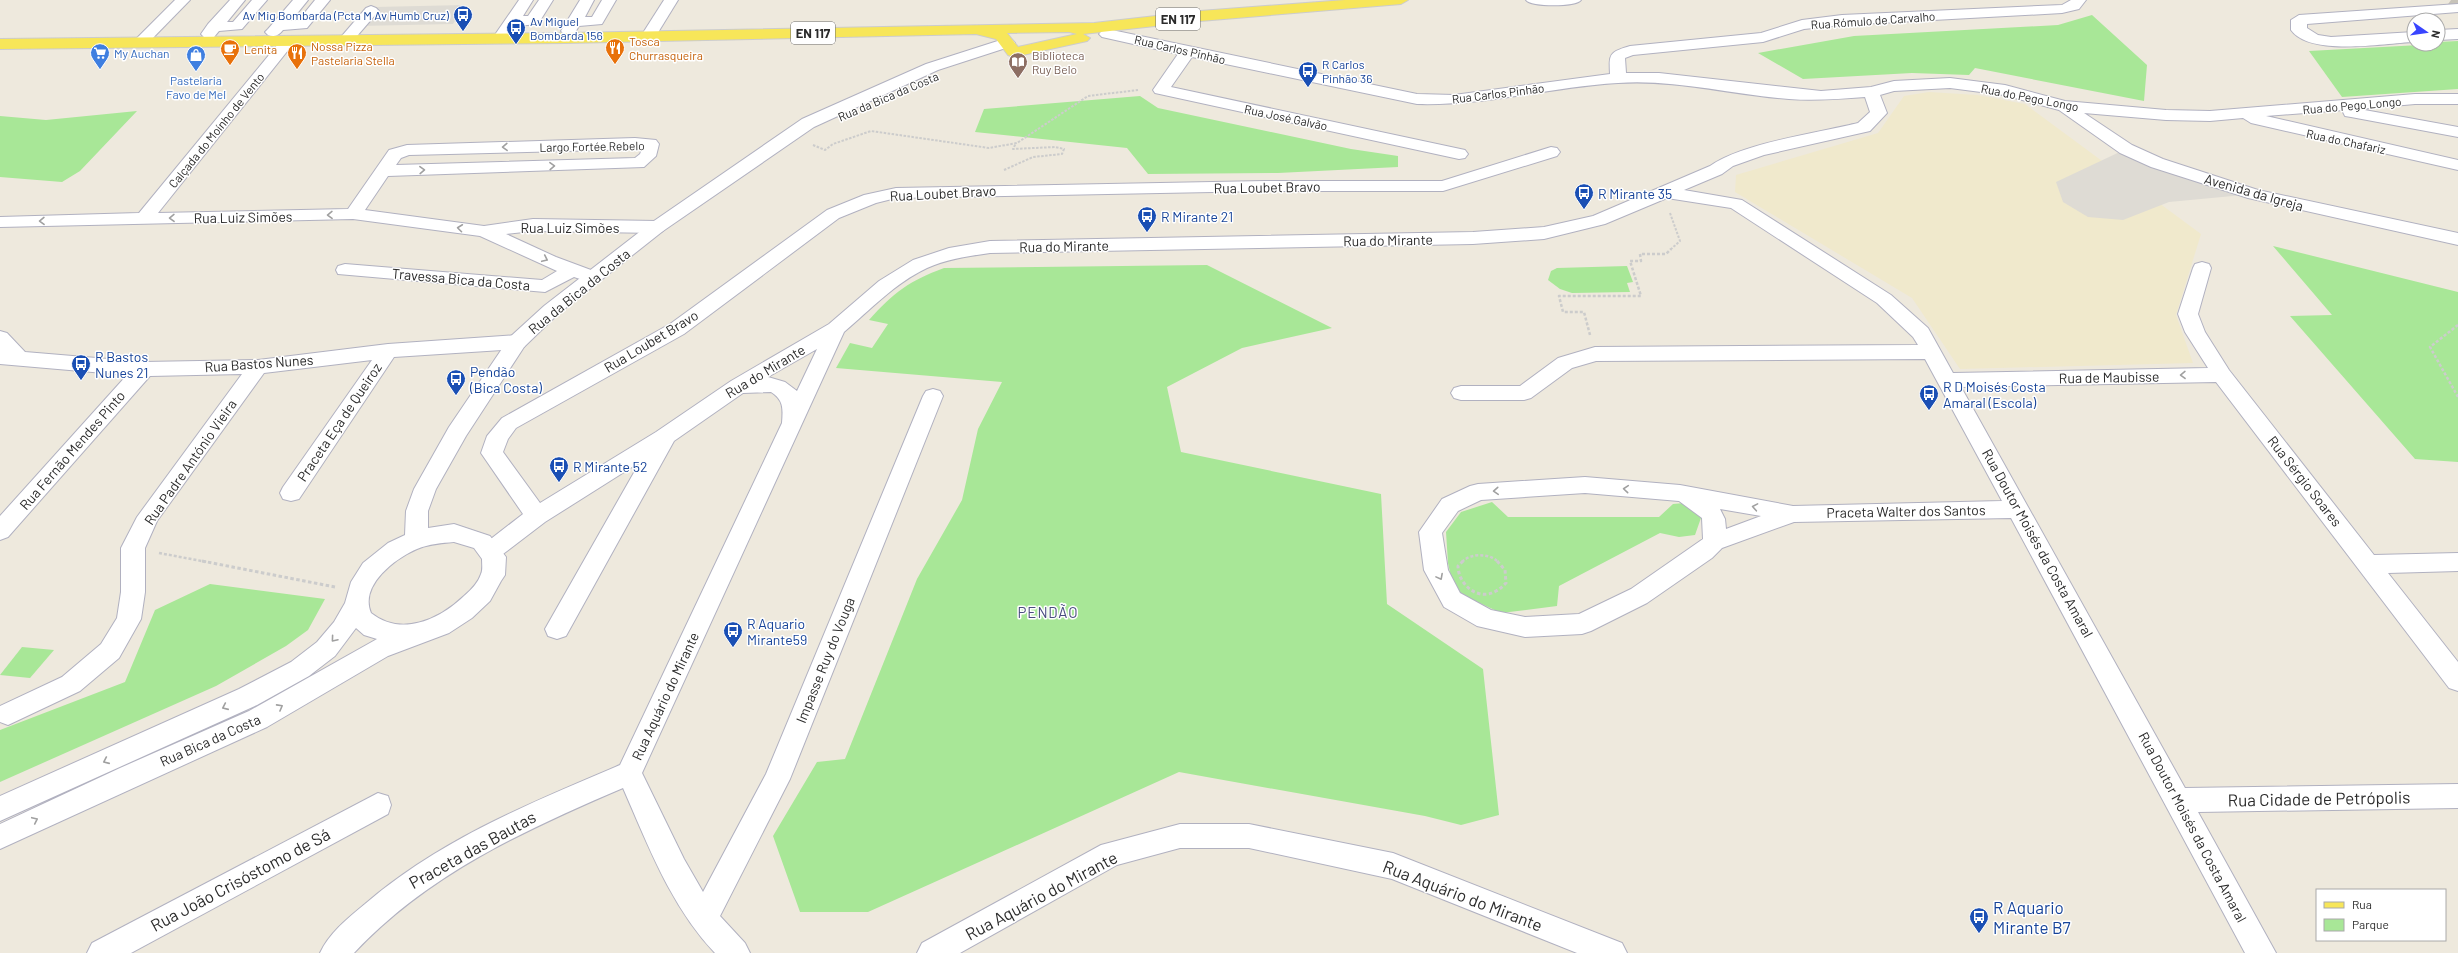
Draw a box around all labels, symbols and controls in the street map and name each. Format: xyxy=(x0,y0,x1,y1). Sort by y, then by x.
bus stop icon: Av Mig Bombarda (Pcta M Av Humb Cruz) xyxy=(452,4,474,32)
place label: Av Mig Bombarda (Pcta M Av Humb Cruz) xyxy=(243,8,450,22)
road number: EN 117 xyxy=(1156,8,1200,30)
street label: Rua Rómulo de Carvalho xyxy=(1810,9,1936,31)
north arrow xyxy=(2406,12,2446,52)
place label: Av Miguel Bombarda 156 xyxy=(530,14,603,42)
bus stop icon: Av Miguel Bombarda 156 xyxy=(505,17,527,45)
road number: EN 117 xyxy=(791,22,835,44)
text: N xyxy=(2429,29,2443,39)
street label: Rua Carlos Pinhão xyxy=(1133,32,1227,66)
place label: Tosca Churrasqueira xyxy=(629,34,703,62)
restaurant icon: Tosca Churrasqueira xyxy=(604,37,626,65)
cafe icon: Lenita xyxy=(219,38,241,66)
place label: Nossa Pizza Pastelaria Stella xyxy=(311,39,395,67)
supermarket icon: My Auchan xyxy=(89,42,111,70)
place label: Lenita xyxy=(244,42,277,56)
restaurant icon: Nossa Pizza Pastelaria Stella xyxy=(286,42,308,70)
shop icon: Pastelaria Favo de Mel xyxy=(185,44,207,72)
place label: My Auchan xyxy=(114,46,170,60)
place label: Biblioteca Ruy Belo xyxy=(1032,48,1084,76)
library icon: Biblioteca Ruy Belo xyxy=(1007,51,1029,79)
place label: R Carlos Pinhão 36 xyxy=(1322,57,1372,85)
bus stop icon: R Carlos Pinhão 36 xyxy=(1297,60,1319,88)
street label: Rua da Bica da Costa xyxy=(836,68,940,124)
street label: Calçada do Moínho de Vento xyxy=(165,70,267,190)
place label: Pastelaria Favo de Mel xyxy=(166,73,226,101)
street label: Rua Carlos Pinhão xyxy=(1451,80,1545,106)
street label: Rua do Pego Longo xyxy=(1980,81,2080,113)
street label: Rua do Pego Longo xyxy=(2302,94,2402,116)
street label: Rua José Galvão xyxy=(1243,101,1329,133)
street label: Rua do Chafariz xyxy=(2305,126,2387,156)
street label: Largo Fortée Rebelo xyxy=(539,138,645,154)
one-way arrow xyxy=(502,143,508,152)
one-way arrow xyxy=(549,162,555,170)
one-way arrow xyxy=(419,166,425,174)
street label: Avenida da Igreja xyxy=(2202,170,2306,214)
street label: Rua Loubet Bravo xyxy=(1213,178,1321,196)
street label: Rua Loubet Bravo xyxy=(889,182,997,204)
bus stop icon: R Mirante 35 xyxy=(1573,182,1595,210)
place label: R Mirante 35 xyxy=(1598,185,1672,202)
bus stop icon: R Mirante 21 xyxy=(1136,205,1158,233)
street label: Rua Luiz Simões xyxy=(193,208,293,226)
place label: R Mirante 21 xyxy=(1161,208,1233,225)
one-way arrow xyxy=(327,211,333,219)
one-way arrow xyxy=(169,214,175,223)
one-way arrow xyxy=(39,217,45,225)
street label: Rua Luiz Simões xyxy=(521,219,620,236)
one-way arrow xyxy=(457,224,463,233)
street label: Rua do Mirante xyxy=(1343,231,1433,249)
street label: Rua do Mirante xyxy=(1019,237,1109,255)
street label: Rua da Bica da Costa xyxy=(525,245,633,337)
one-way arrow xyxy=(541,254,549,262)
street label: Travessa Bica da Costa xyxy=(391,264,531,294)
street label: Rua Loubet Bravo xyxy=(601,306,701,376)
street label: Rua do Mirante xyxy=(722,341,808,401)
place label: R Bastos Nunes 21 xyxy=(95,348,149,381)
street label: Rua Bastos Nunes xyxy=(204,351,314,375)
bus stop icon: R Bastos Nunes 21 xyxy=(70,353,92,381)
street label: Praceta Eça de Queiroz xyxy=(293,360,385,484)
place label: Pendão (Bica Costa) xyxy=(469,363,542,396)
bus stop icon: Pendão (Bica Costa) xyxy=(445,368,467,396)
street label: Rua de Maubisse xyxy=(2059,368,2159,386)
one-way arrow xyxy=(2180,371,2186,380)
place label: R D Moisés Costa Amaral (Escola) xyxy=(1943,378,2046,411)
bus stop icon: R D Moisés Costa Amaral (Escola) xyxy=(1918,383,1940,411)
street label: Rua Fernão Mendes Pinto xyxy=(16,387,128,513)
street label: Rua Padre António Vieira xyxy=(140,396,240,528)
street label: Rua Sérgio Soares xyxy=(2264,432,2346,530)
street label: Rua Doutor Moisés da Costa Amaral xyxy=(1979,446,2097,640)
bus stop icon: R Mirante 52 xyxy=(548,455,570,483)
place label: R Mirante 52 xyxy=(573,458,648,475)
one-way arrow xyxy=(1623,484,1629,493)
one-way arrow xyxy=(1493,486,1499,495)
street label: Praceta Walter dos Santos xyxy=(1826,501,1986,521)
one-way arrow xyxy=(1751,503,1758,511)
one-way arrow xyxy=(1436,573,1443,581)
street label: Impasse Ruy do Vouga xyxy=(792,595,858,725)
district label: PENDÃO xyxy=(1017,603,1079,621)
place label: R Aquario Mirante59 xyxy=(747,615,807,648)
bus stop icon: R Aquario Mirante59 xyxy=(722,620,744,648)
street label: Rua Aquário do Mirante xyxy=(628,629,702,763)
one-way arrow xyxy=(332,635,339,642)
one-way arrow xyxy=(222,702,229,710)
one-way arrow xyxy=(276,704,283,712)
street label: Rua Bica da Costa xyxy=(157,710,263,770)
street label: Rua Doutor Moisés da Costa Amaral xyxy=(2135,729,2251,925)
one-way arrow xyxy=(103,756,111,764)
street label: Rua Cidade de Petrópolis xyxy=(2227,786,2411,810)
street label: Praceta das Bautas xyxy=(405,806,539,892)
one-way arrow xyxy=(31,817,39,825)
street label: Rua João Crisóstomo de Sá xyxy=(147,823,333,935)
street label: Rua Aquário do Mirante xyxy=(962,846,1120,944)
street label: Rua Aquário do Mirante xyxy=(1380,855,1546,935)
legend xyxy=(2316,889,2446,941)
place label: R Aquario Mirante B7 xyxy=(1993,897,2071,937)
text: Rua xyxy=(2352,897,2372,911)
bus stop icon: R Aquario Mirante B7 xyxy=(1968,906,1990,934)
text: Parque xyxy=(2352,917,2389,931)

